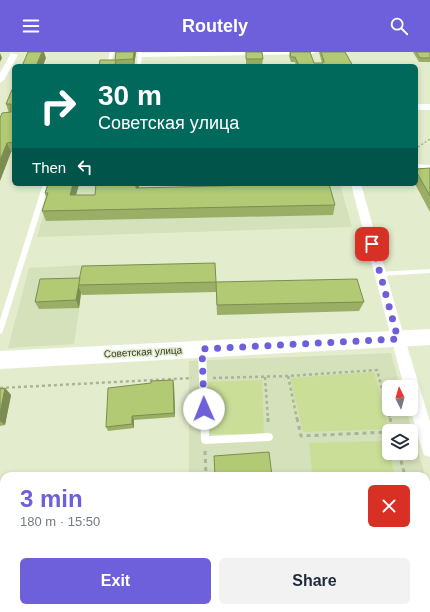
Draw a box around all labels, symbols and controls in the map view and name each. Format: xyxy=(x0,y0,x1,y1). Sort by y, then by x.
icon: menu xyxy=(20,15,42,37)
icon: search xyxy=(388,15,410,37)
text: Routely xyxy=(182,16,248,36)
icon: right xyxy=(32,80,84,132)
text: 30 m xyxy=(98,80,162,111)
text: Советская улица xyxy=(98,113,239,133)
icon: left xyxy=(74,156,96,178)
text: Then xyxy=(32,159,66,176)
pin xyxy=(355,227,389,261)
icon: arrive xyxy=(361,233,383,255)
street label: Советская улица xyxy=(104,344,183,360)
north arrow xyxy=(382,380,418,416)
map controls xyxy=(382,380,418,460)
position arrow xyxy=(183,388,225,430)
button: layers xyxy=(382,424,418,460)
text: 3 min xyxy=(20,485,83,512)
button: close xyxy=(368,485,410,527)
text: 180 m · 15:50 xyxy=(20,514,100,529)
button: Exit xyxy=(20,558,211,604)
button: Share xyxy=(219,558,410,604)

